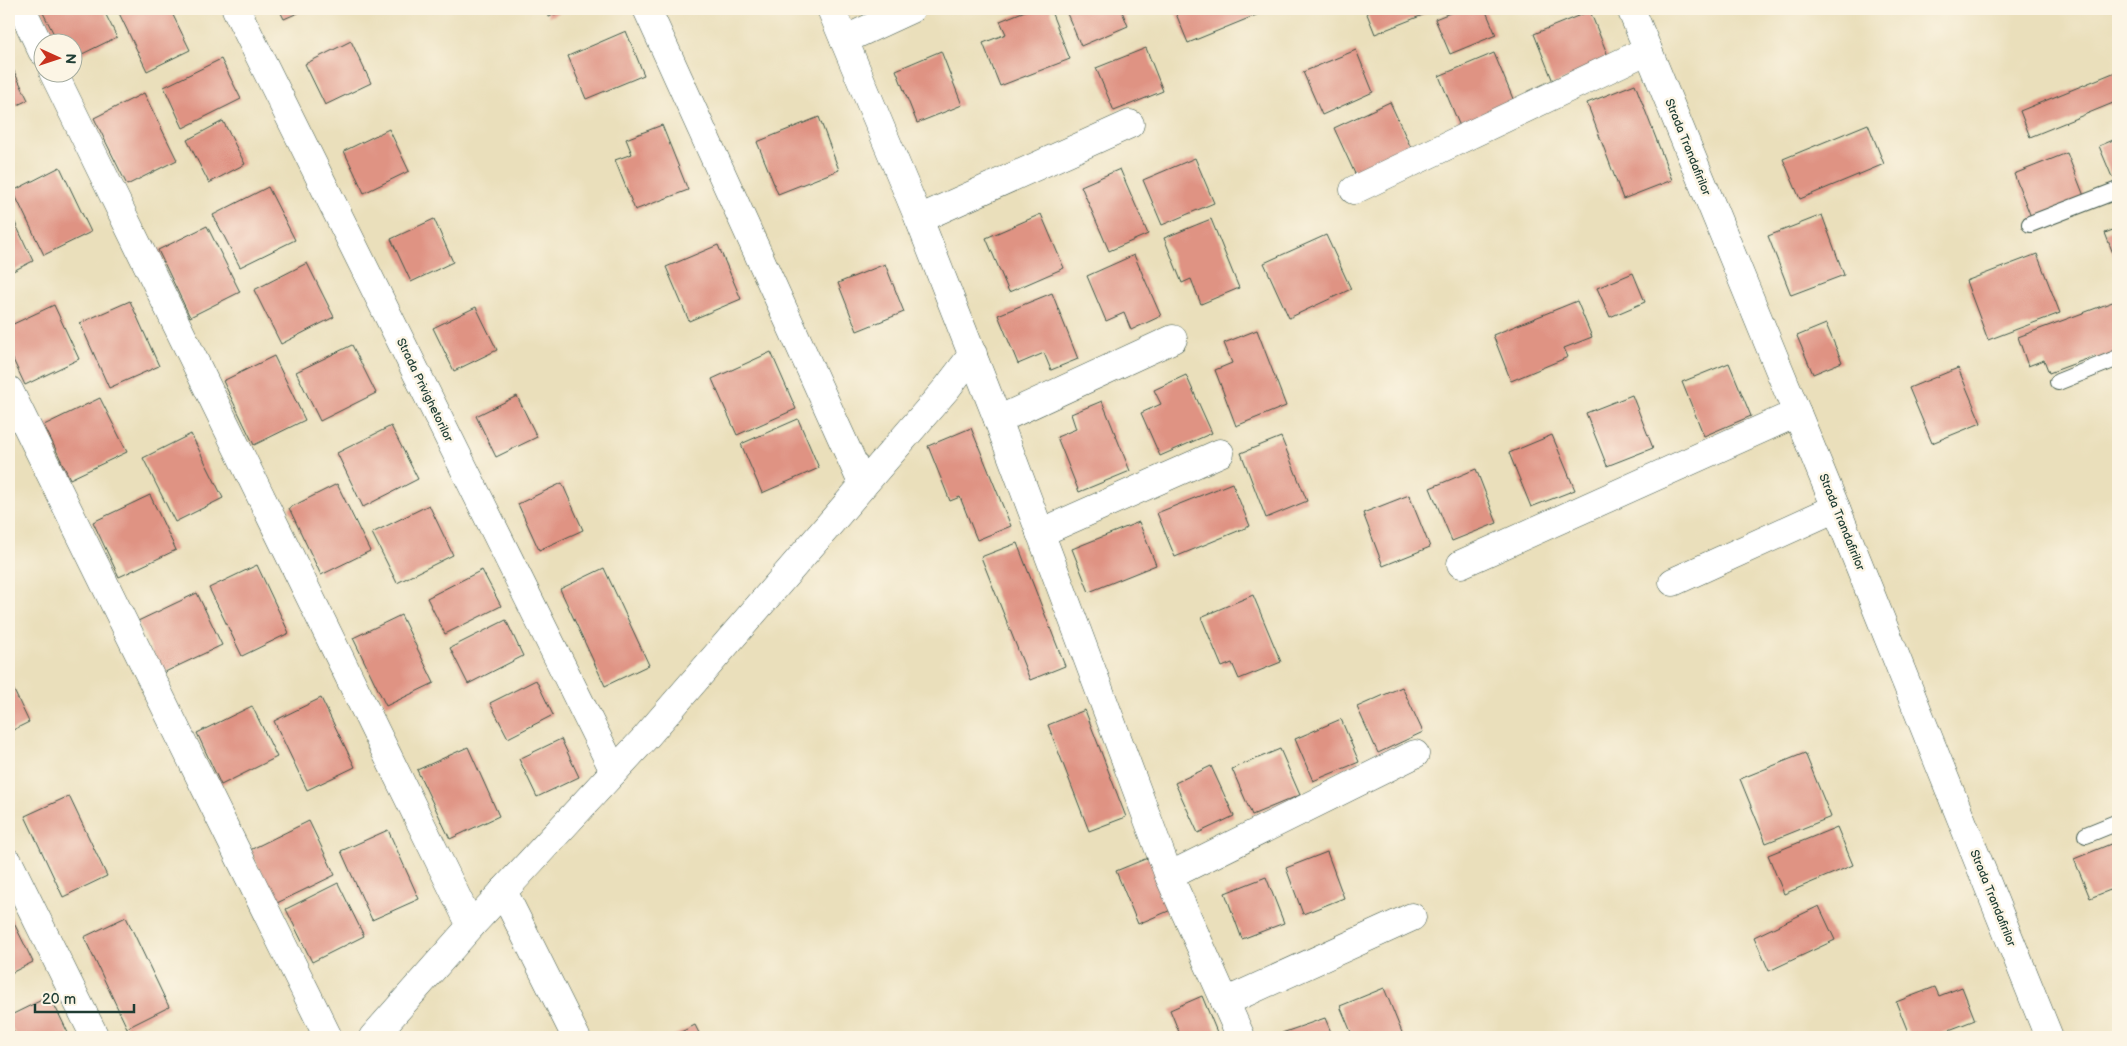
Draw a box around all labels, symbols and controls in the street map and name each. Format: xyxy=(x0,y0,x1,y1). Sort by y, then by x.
north arrow xyxy=(32,32,82,82)
text: N xyxy=(62,53,79,64)
street label: Strada Trandafirilor xyxy=(1661,97,1714,198)
street label: Strada Privighetorilor xyxy=(393,336,456,445)
street label: Strada Trandafirilor xyxy=(1815,472,1868,573)
street label: Strada Trandafirilor xyxy=(1966,848,2019,949)
scale bar xyxy=(35,981,134,1013)
text: 20 m xyxy=(42,990,76,1009)

